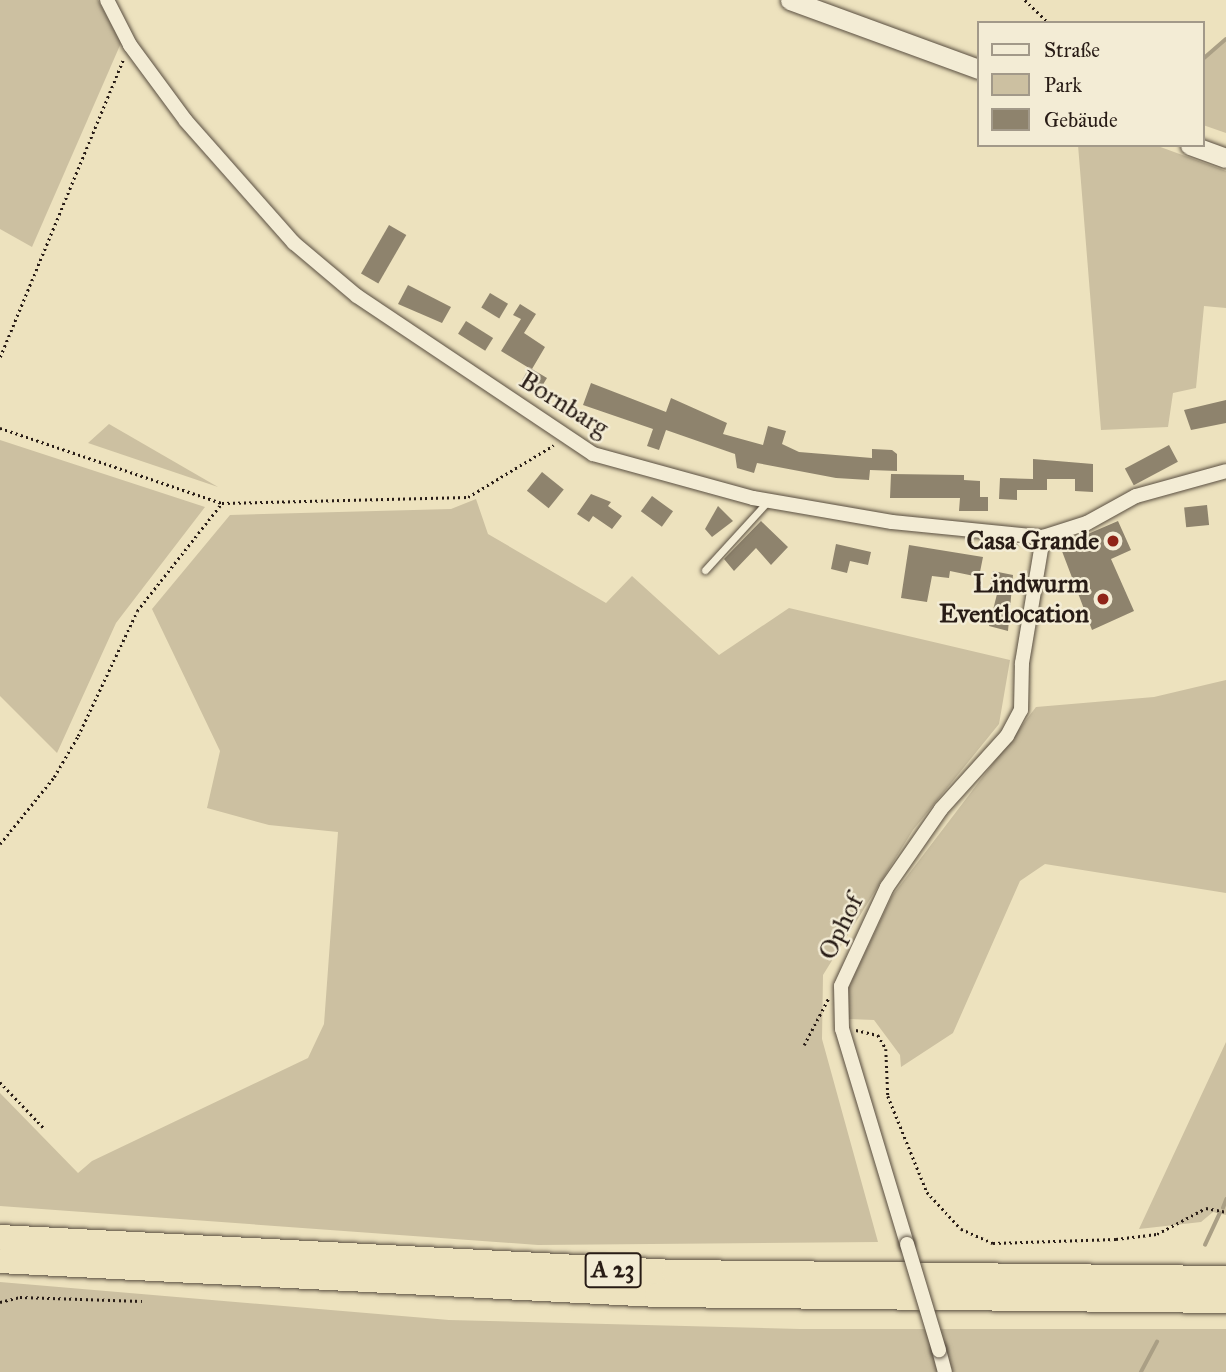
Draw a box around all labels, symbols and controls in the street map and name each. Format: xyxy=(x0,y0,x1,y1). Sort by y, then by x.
legend xyxy=(978,21,1205,147)
text: Straße xyxy=(1044,37,1100,63)
text: Park xyxy=(1044,72,1082,98)
text: Gebäude xyxy=(1044,107,1118,133)
street label: Bornbarg xyxy=(513,364,615,444)
place label: Casa Grande xyxy=(967,525,1099,557)
marker: Casa Grande xyxy=(1105,533,1121,549)
place label: Lindwurm Eventlocation xyxy=(939,568,1089,630)
marker: Lindwurm Eventlocation xyxy=(1095,591,1111,607)
street label: Ophof xyxy=(812,889,870,965)
road number: A 23 xyxy=(583,1250,643,1290)

